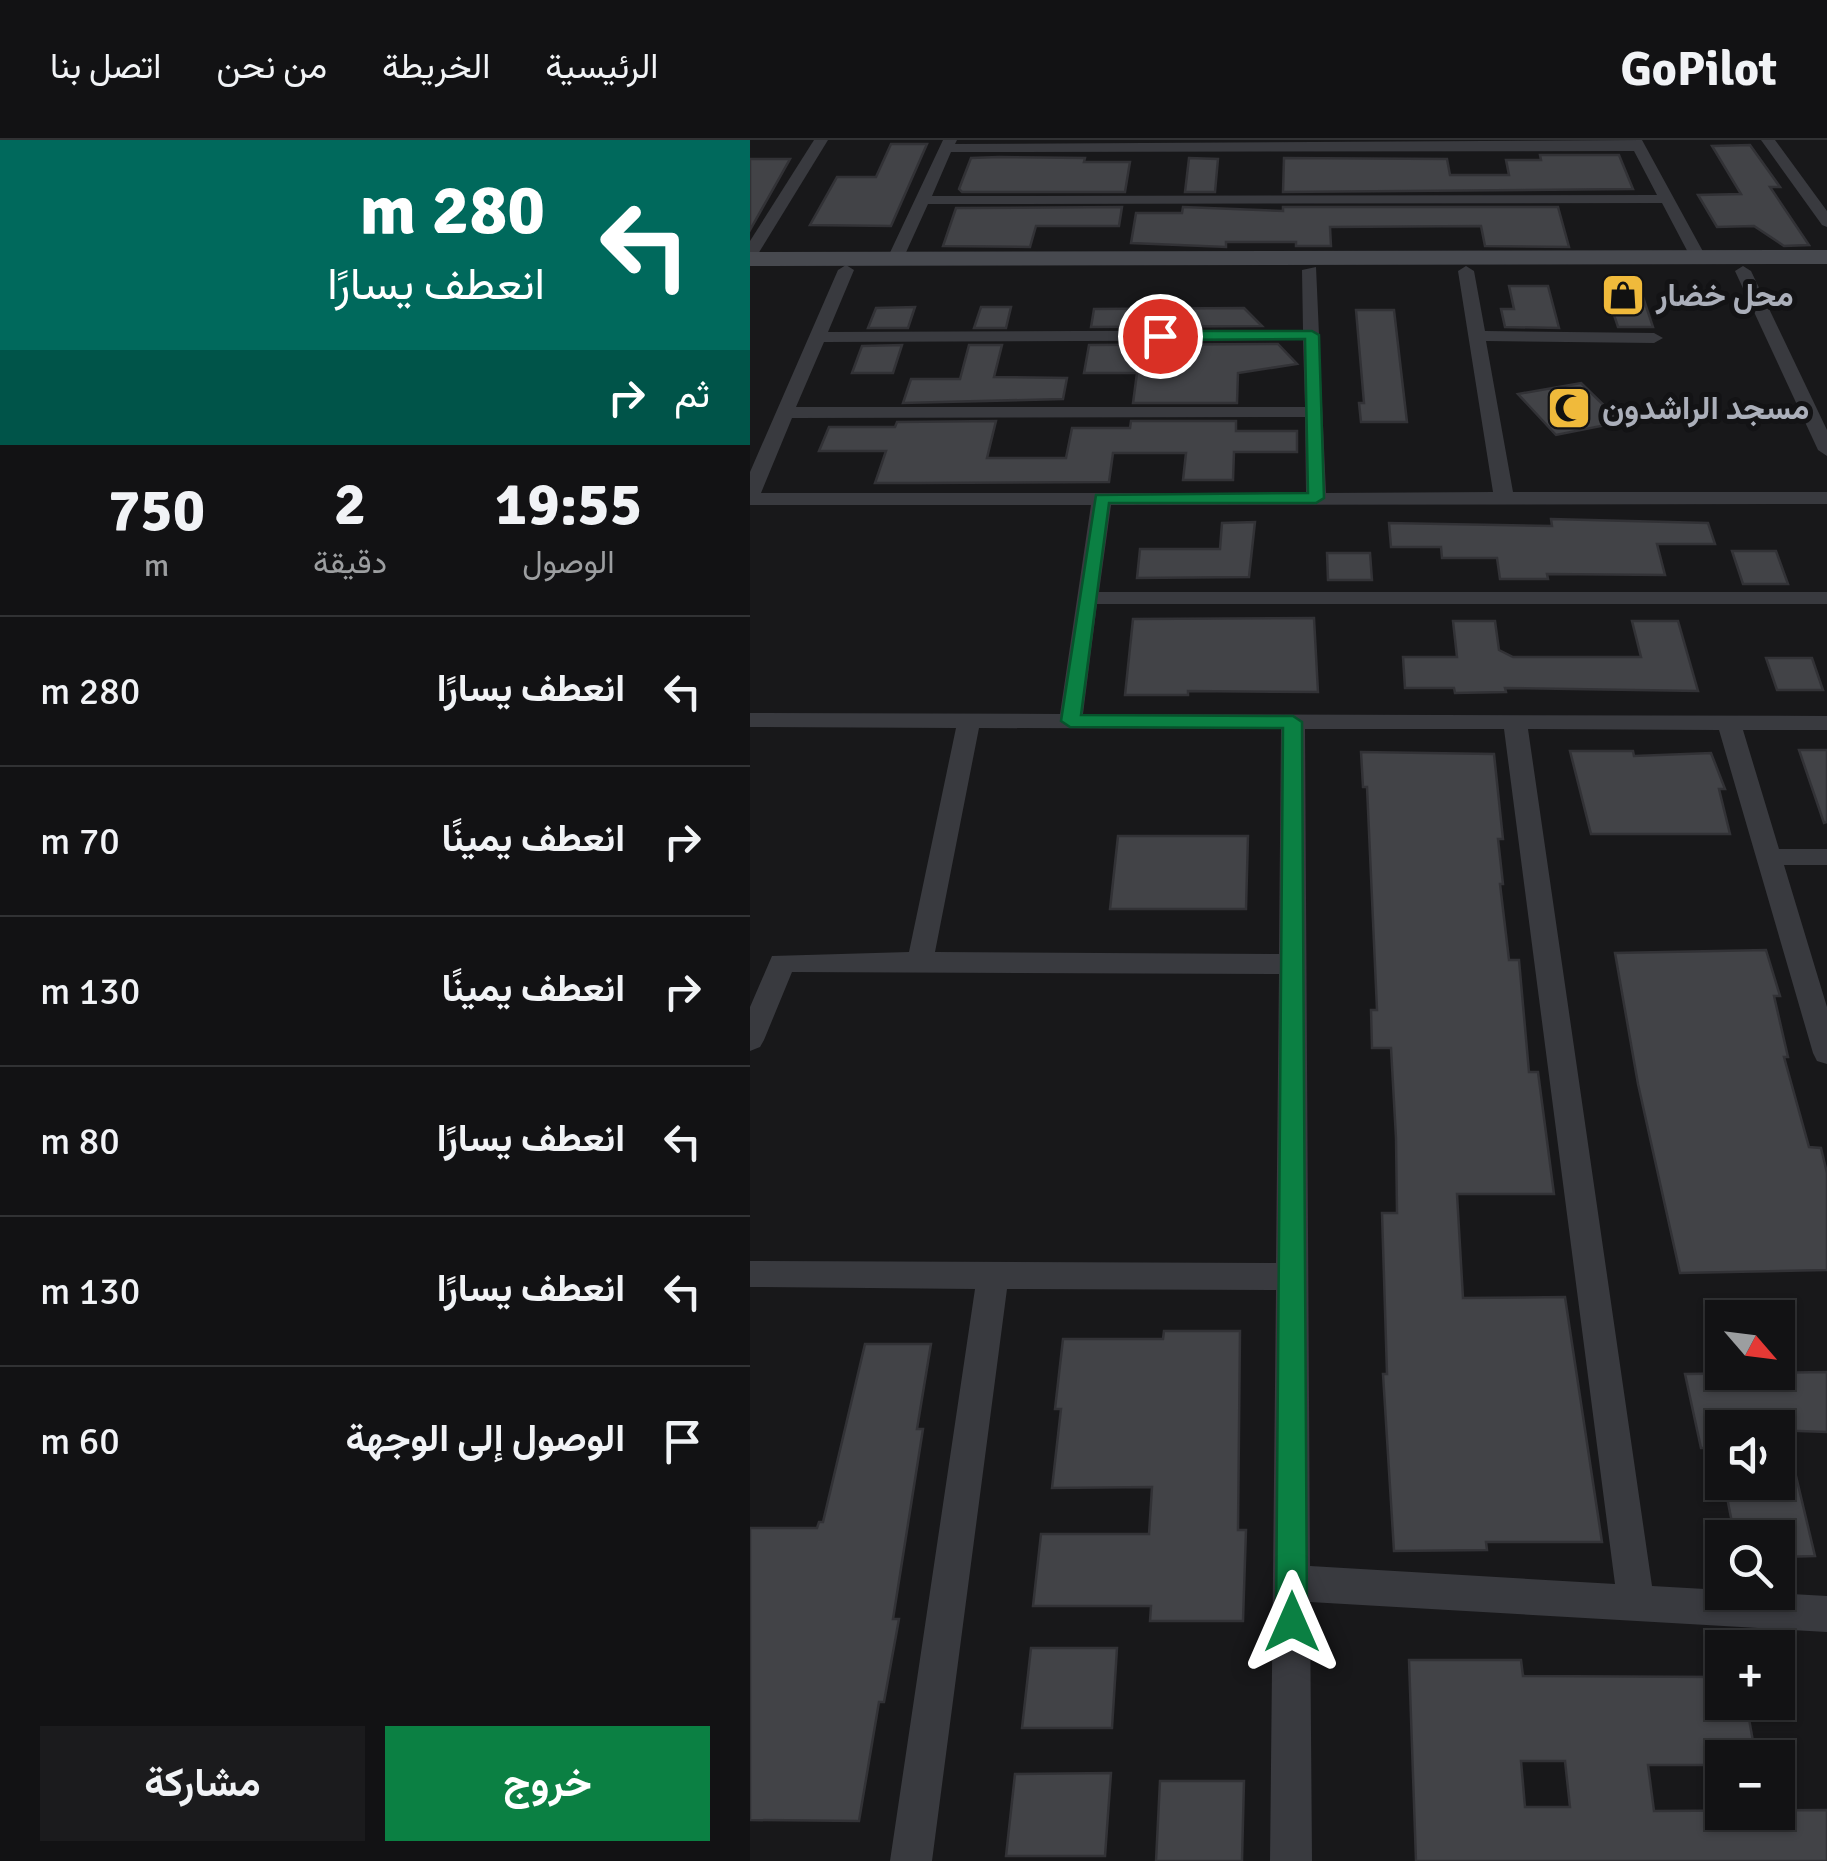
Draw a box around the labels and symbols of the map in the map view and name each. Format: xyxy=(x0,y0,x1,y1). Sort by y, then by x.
shop icon: محل خضار xyxy=(1600,272,1646,318)
place label: محل خضار xyxy=(1655,276,1794,315)
pin xyxy=(1118,294,1203,379)
mosque icon: مسجد الراشدون xyxy=(1546,385,1592,431)
place label: مسجد الراشدون xyxy=(1602,389,1809,428)
north arrow xyxy=(1705,1300,1795,1390)
position arrow xyxy=(1240,1570,1344,1674)

